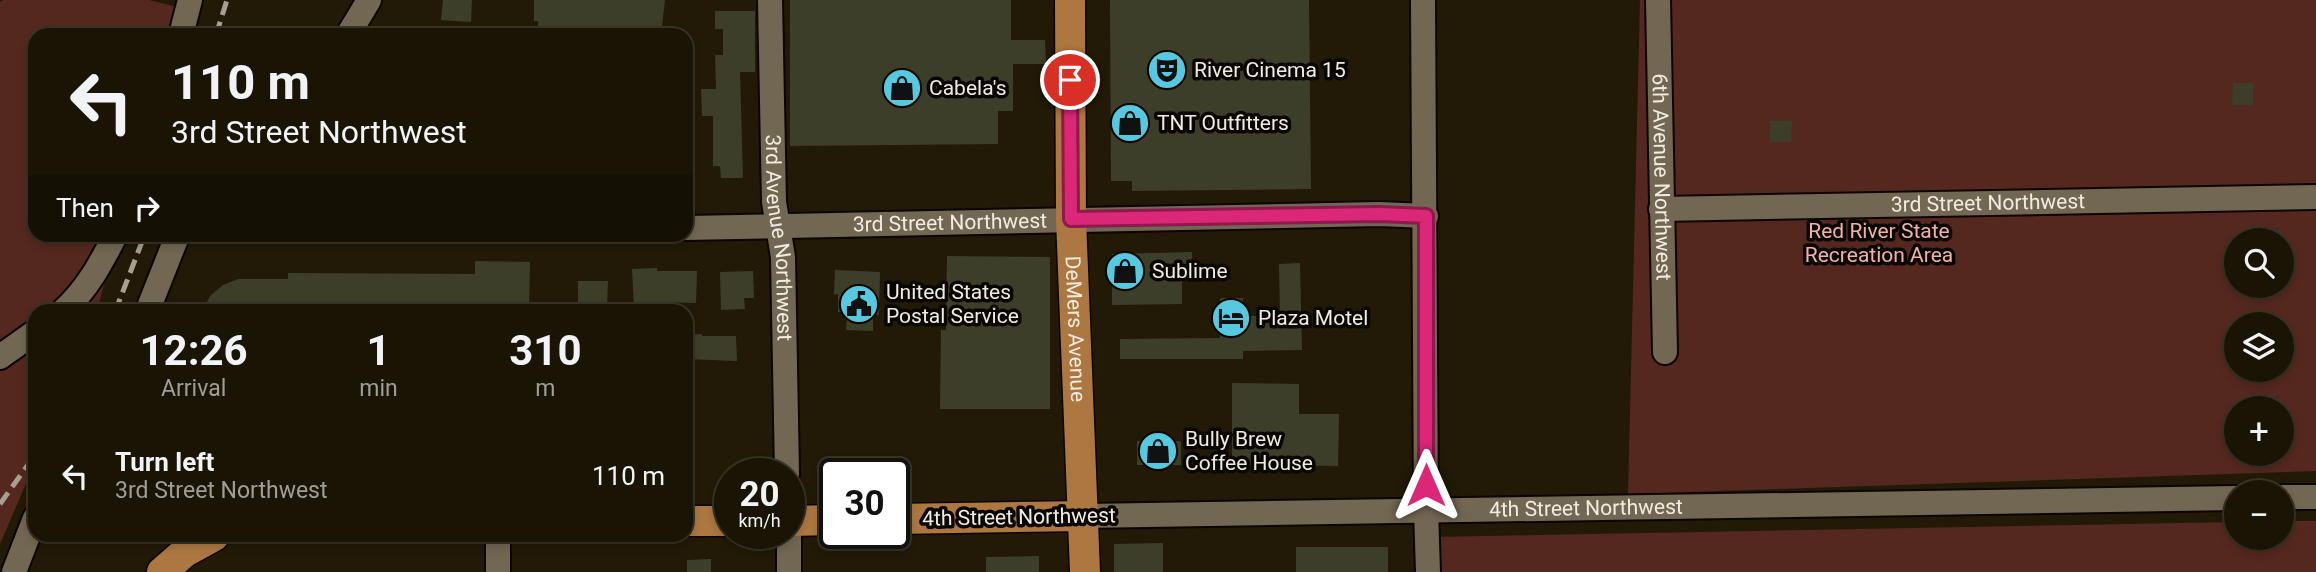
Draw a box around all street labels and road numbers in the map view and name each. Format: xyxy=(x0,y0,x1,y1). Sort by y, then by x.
street label: 6th Avenue Northwest xyxy=(1647,73,1676,281)
street label: 3rd Avenue Northwest xyxy=(761,134,797,341)
street label: 3rd Street Northwest xyxy=(1891,189,2085,217)
street label: 3rd Street Northwest xyxy=(853,209,1047,237)
street label: DeMers Avenue xyxy=(1060,255,1090,402)
street label: 4th Street Northwest xyxy=(1489,495,1683,522)
street label: 4th Street Northwest xyxy=(922,503,1116,531)

